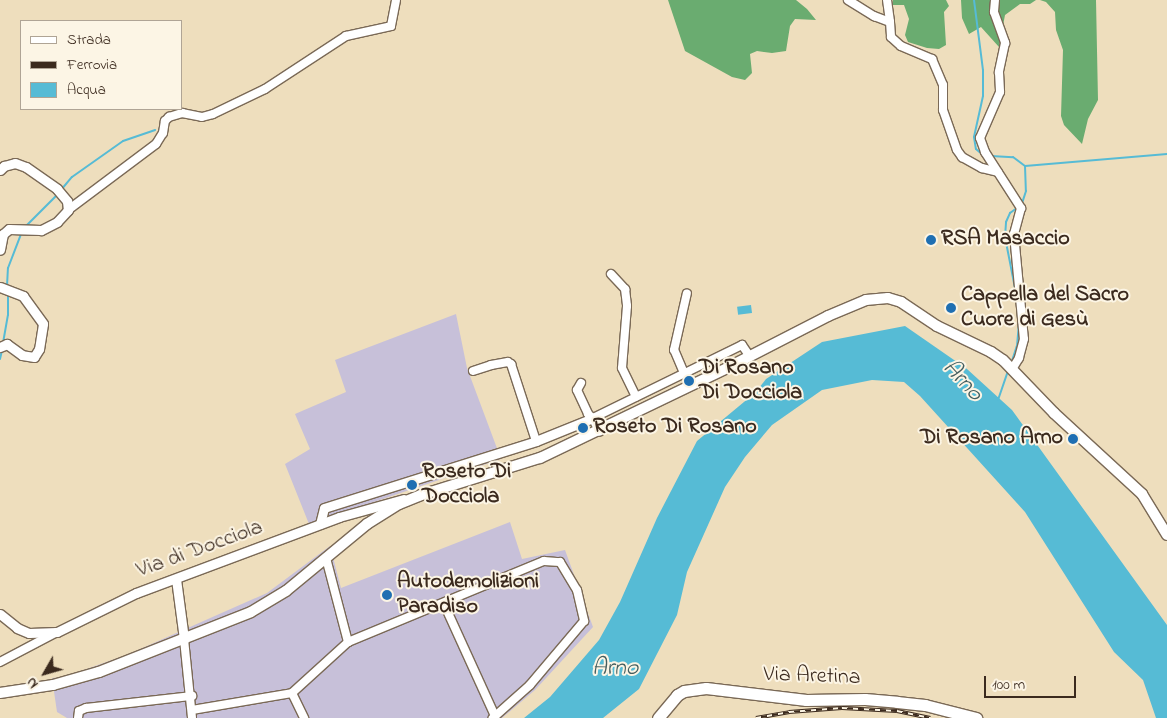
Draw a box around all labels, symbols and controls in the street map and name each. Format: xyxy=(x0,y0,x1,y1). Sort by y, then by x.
legend xyxy=(20,20,182,110)
text: Strada xyxy=(67,29,111,51)
text: Ferrovia xyxy=(67,54,117,76)
text: Acqua xyxy=(67,79,106,101)
place label: RSA Masaccio xyxy=(941,227,1070,253)
marker: RSA Masaccio xyxy=(925,234,937,246)
place label: Cappella del Sacro Cuore di Gesù xyxy=(961,282,1129,334)
marker: Cappella del Sacro Cuore di Gesù xyxy=(945,302,957,314)
water label: Arno xyxy=(936,354,988,408)
place label: Di Rosano Di Docciola xyxy=(699,355,802,406)
marker: Di Rosano Di Docciola xyxy=(683,375,695,387)
place label: Roseto Di Rosano xyxy=(593,415,757,441)
marker: Roseto Di Rosano xyxy=(577,422,589,434)
place label: Di Rosano Arno xyxy=(920,426,1063,452)
marker: Di Rosano Arno xyxy=(1067,433,1079,445)
place label: Roseto Di Docciola xyxy=(422,459,511,511)
marker: Roseto Di Docciola xyxy=(406,479,418,491)
street label: Via di Docciola xyxy=(133,515,267,585)
place label: Autodemolizioni Paradiso xyxy=(397,569,539,620)
marker: Autodemolizioni Paradiso xyxy=(381,589,393,601)
north arrow xyxy=(20,648,70,698)
water label: Arno xyxy=(592,655,638,683)
street label: Via Aretina xyxy=(763,662,861,692)
scale bar xyxy=(987,666,1080,698)
text: N xyxy=(22,672,44,693)
text: 100 m xyxy=(992,674,1025,696)

